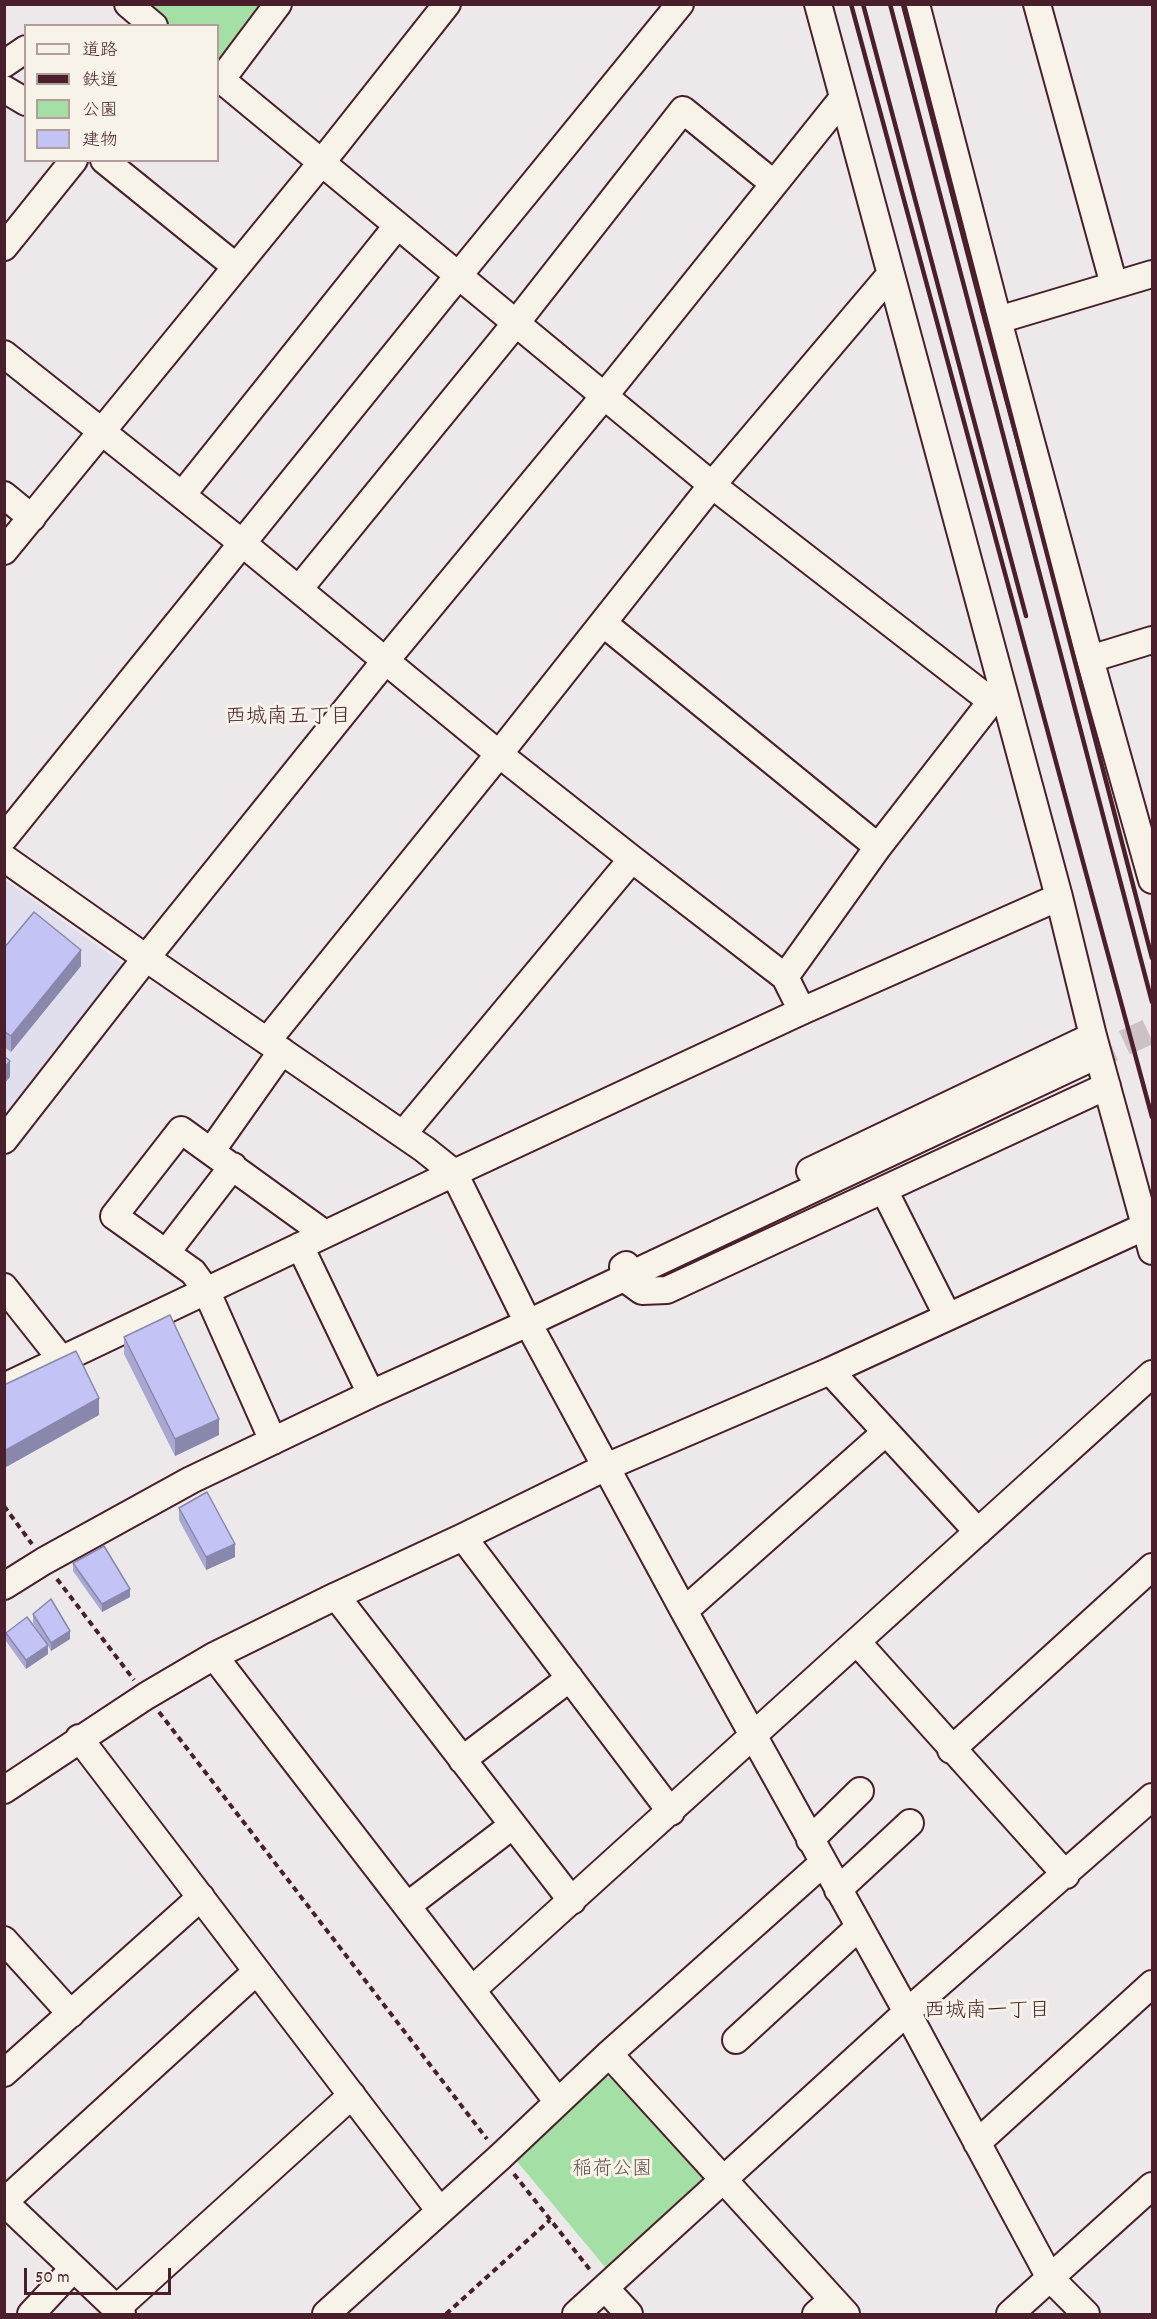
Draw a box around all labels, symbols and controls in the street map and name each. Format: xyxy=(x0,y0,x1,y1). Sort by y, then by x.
legend xyxy=(24,24,219,162)
text: 道路 xyxy=(82,39,118,64)
text: 鉄道 xyxy=(82,69,118,94)
text: 公園 xyxy=(82,99,118,124)
text: 建物 xyxy=(82,129,118,154)
district label: 西城南五丁目 xyxy=(225,706,351,732)
district label: 西城南一丁目 xyxy=(924,2000,1050,2026)
park label: 稲荷公園 xyxy=(572,2159,652,2183)
scale bar xyxy=(27,2256,174,2294)
text: 50 m xyxy=(35,2266,70,2291)

